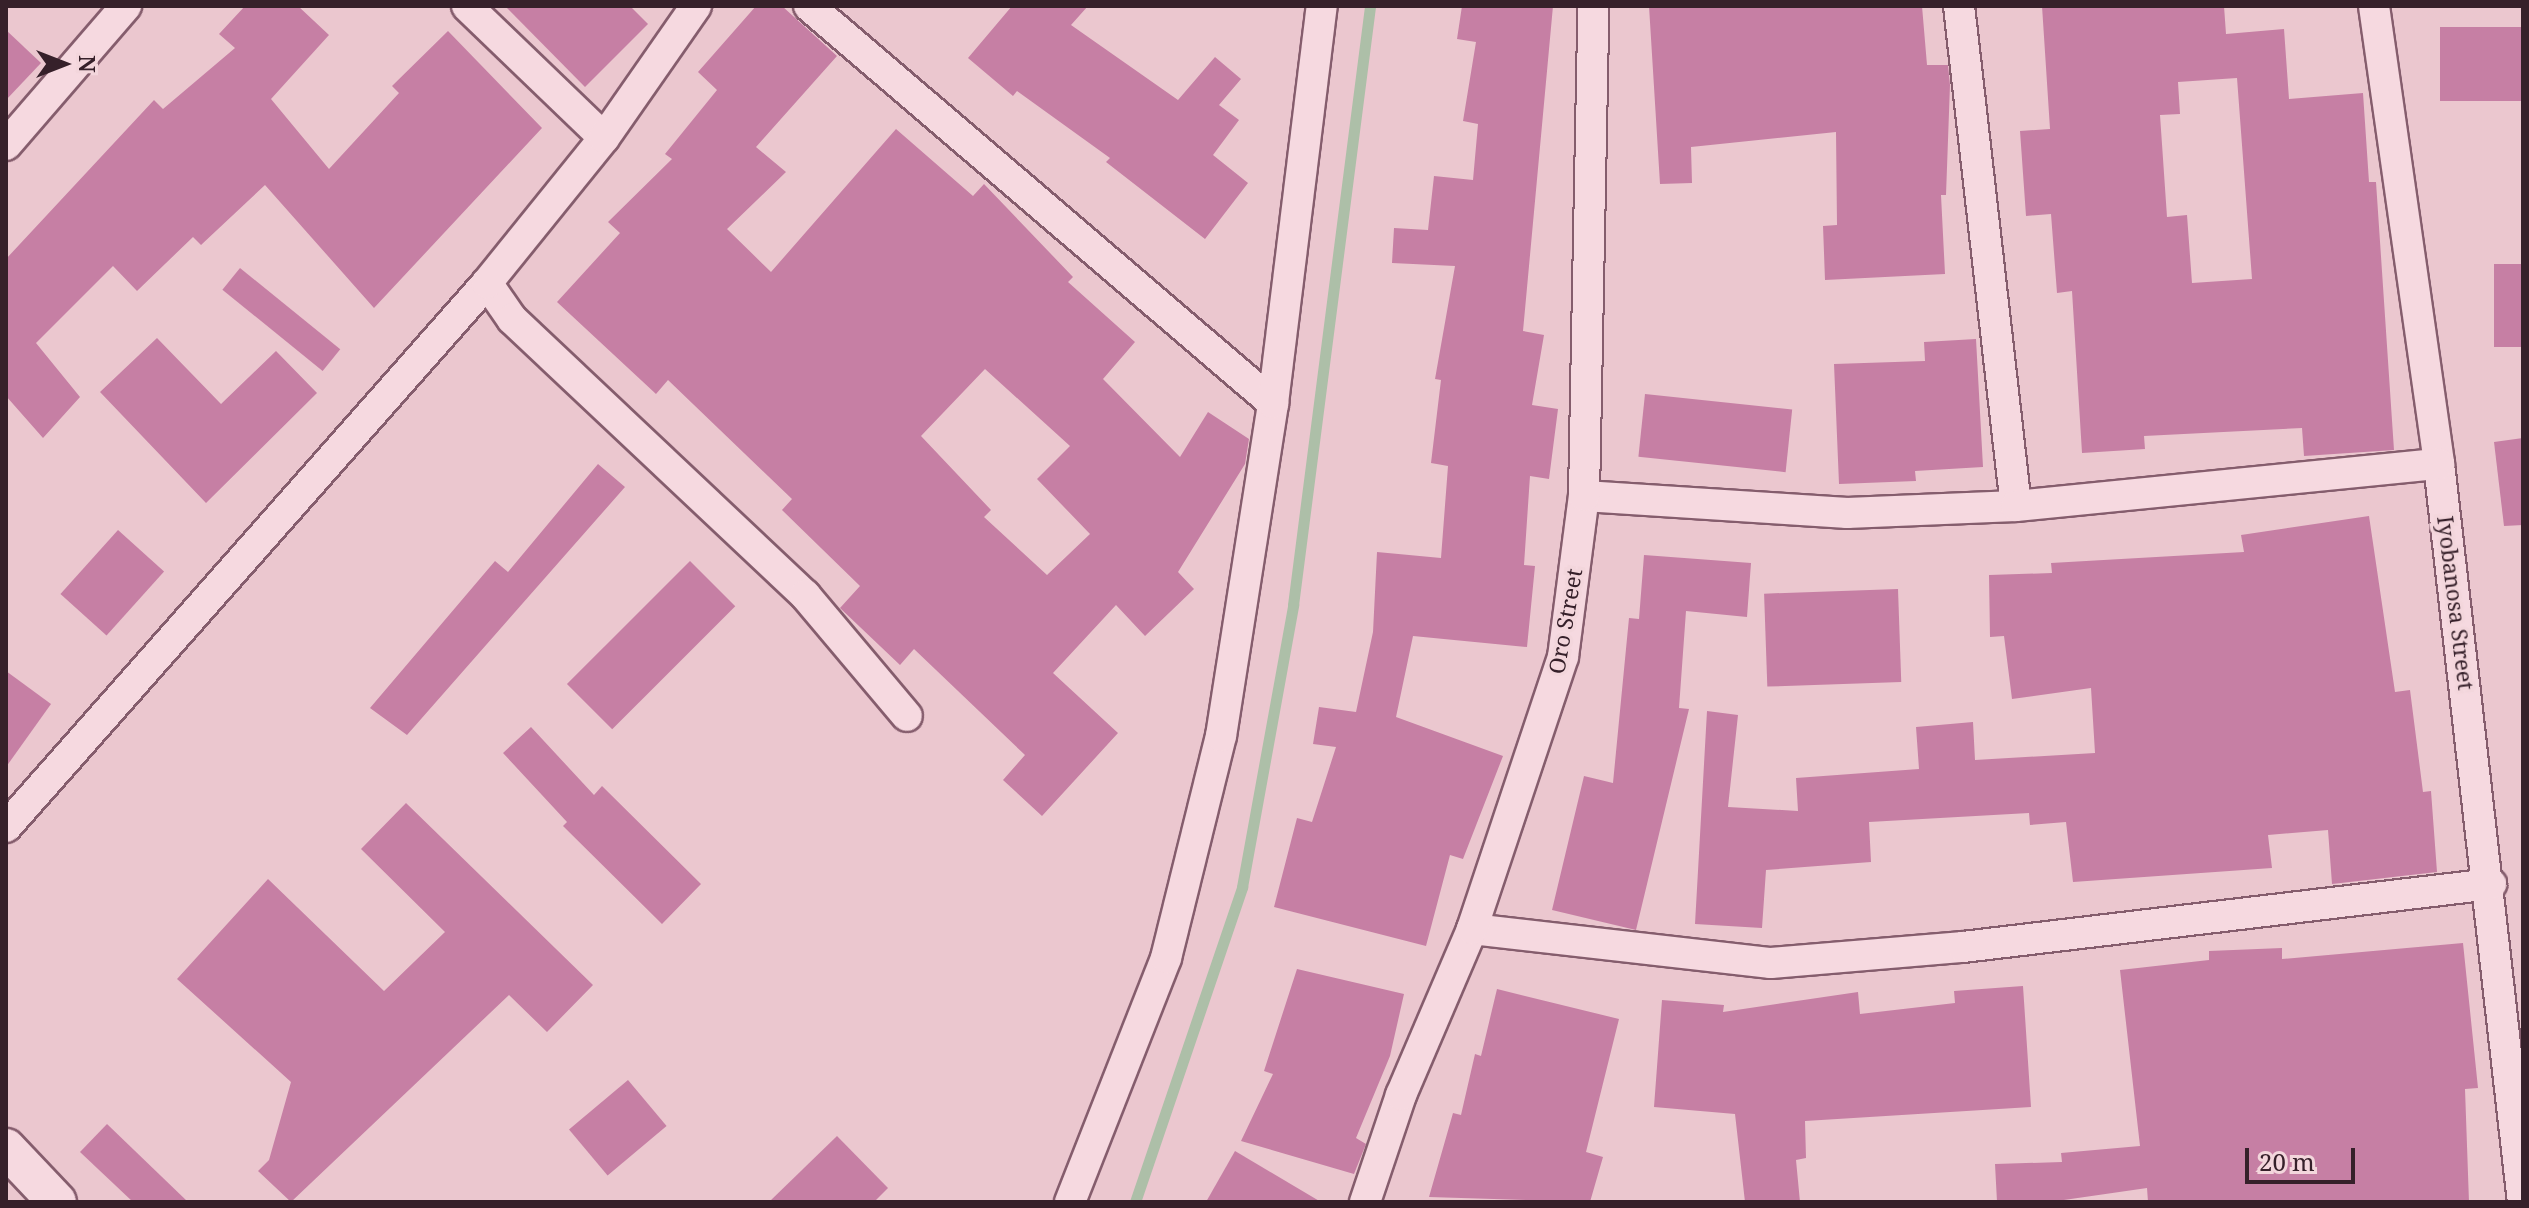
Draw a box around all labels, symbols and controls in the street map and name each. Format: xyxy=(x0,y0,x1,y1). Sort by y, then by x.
north arrow xyxy=(24,24,104,104)
text: N xyxy=(73,55,103,73)
street label: Iyobanosa Street xyxy=(2432,514,2480,692)
street label: Oro Street xyxy=(1543,566,1587,676)
scale bar xyxy=(2249,1132,2359,1182)
text: 20 m xyxy=(2259,1145,2315,1178)

